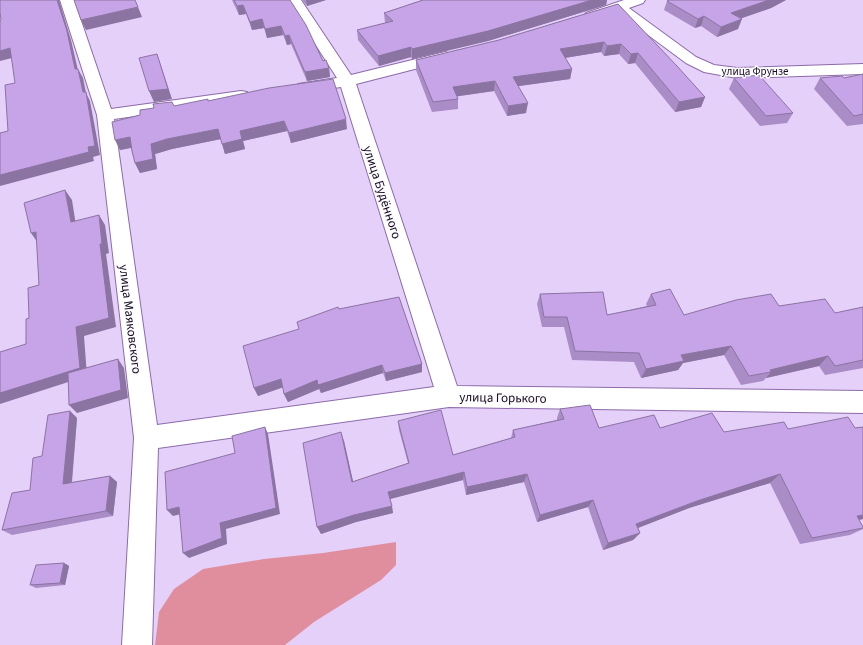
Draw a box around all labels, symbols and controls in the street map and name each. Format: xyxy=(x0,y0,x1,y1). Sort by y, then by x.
street label: улица Фрунзе xyxy=(722,64,789,79)
street label: улица Будённого xyxy=(359,143,406,241)
street label: улица Маяковского xyxy=(114,263,146,375)
street label: улица Горького xyxy=(459,388,547,408)

